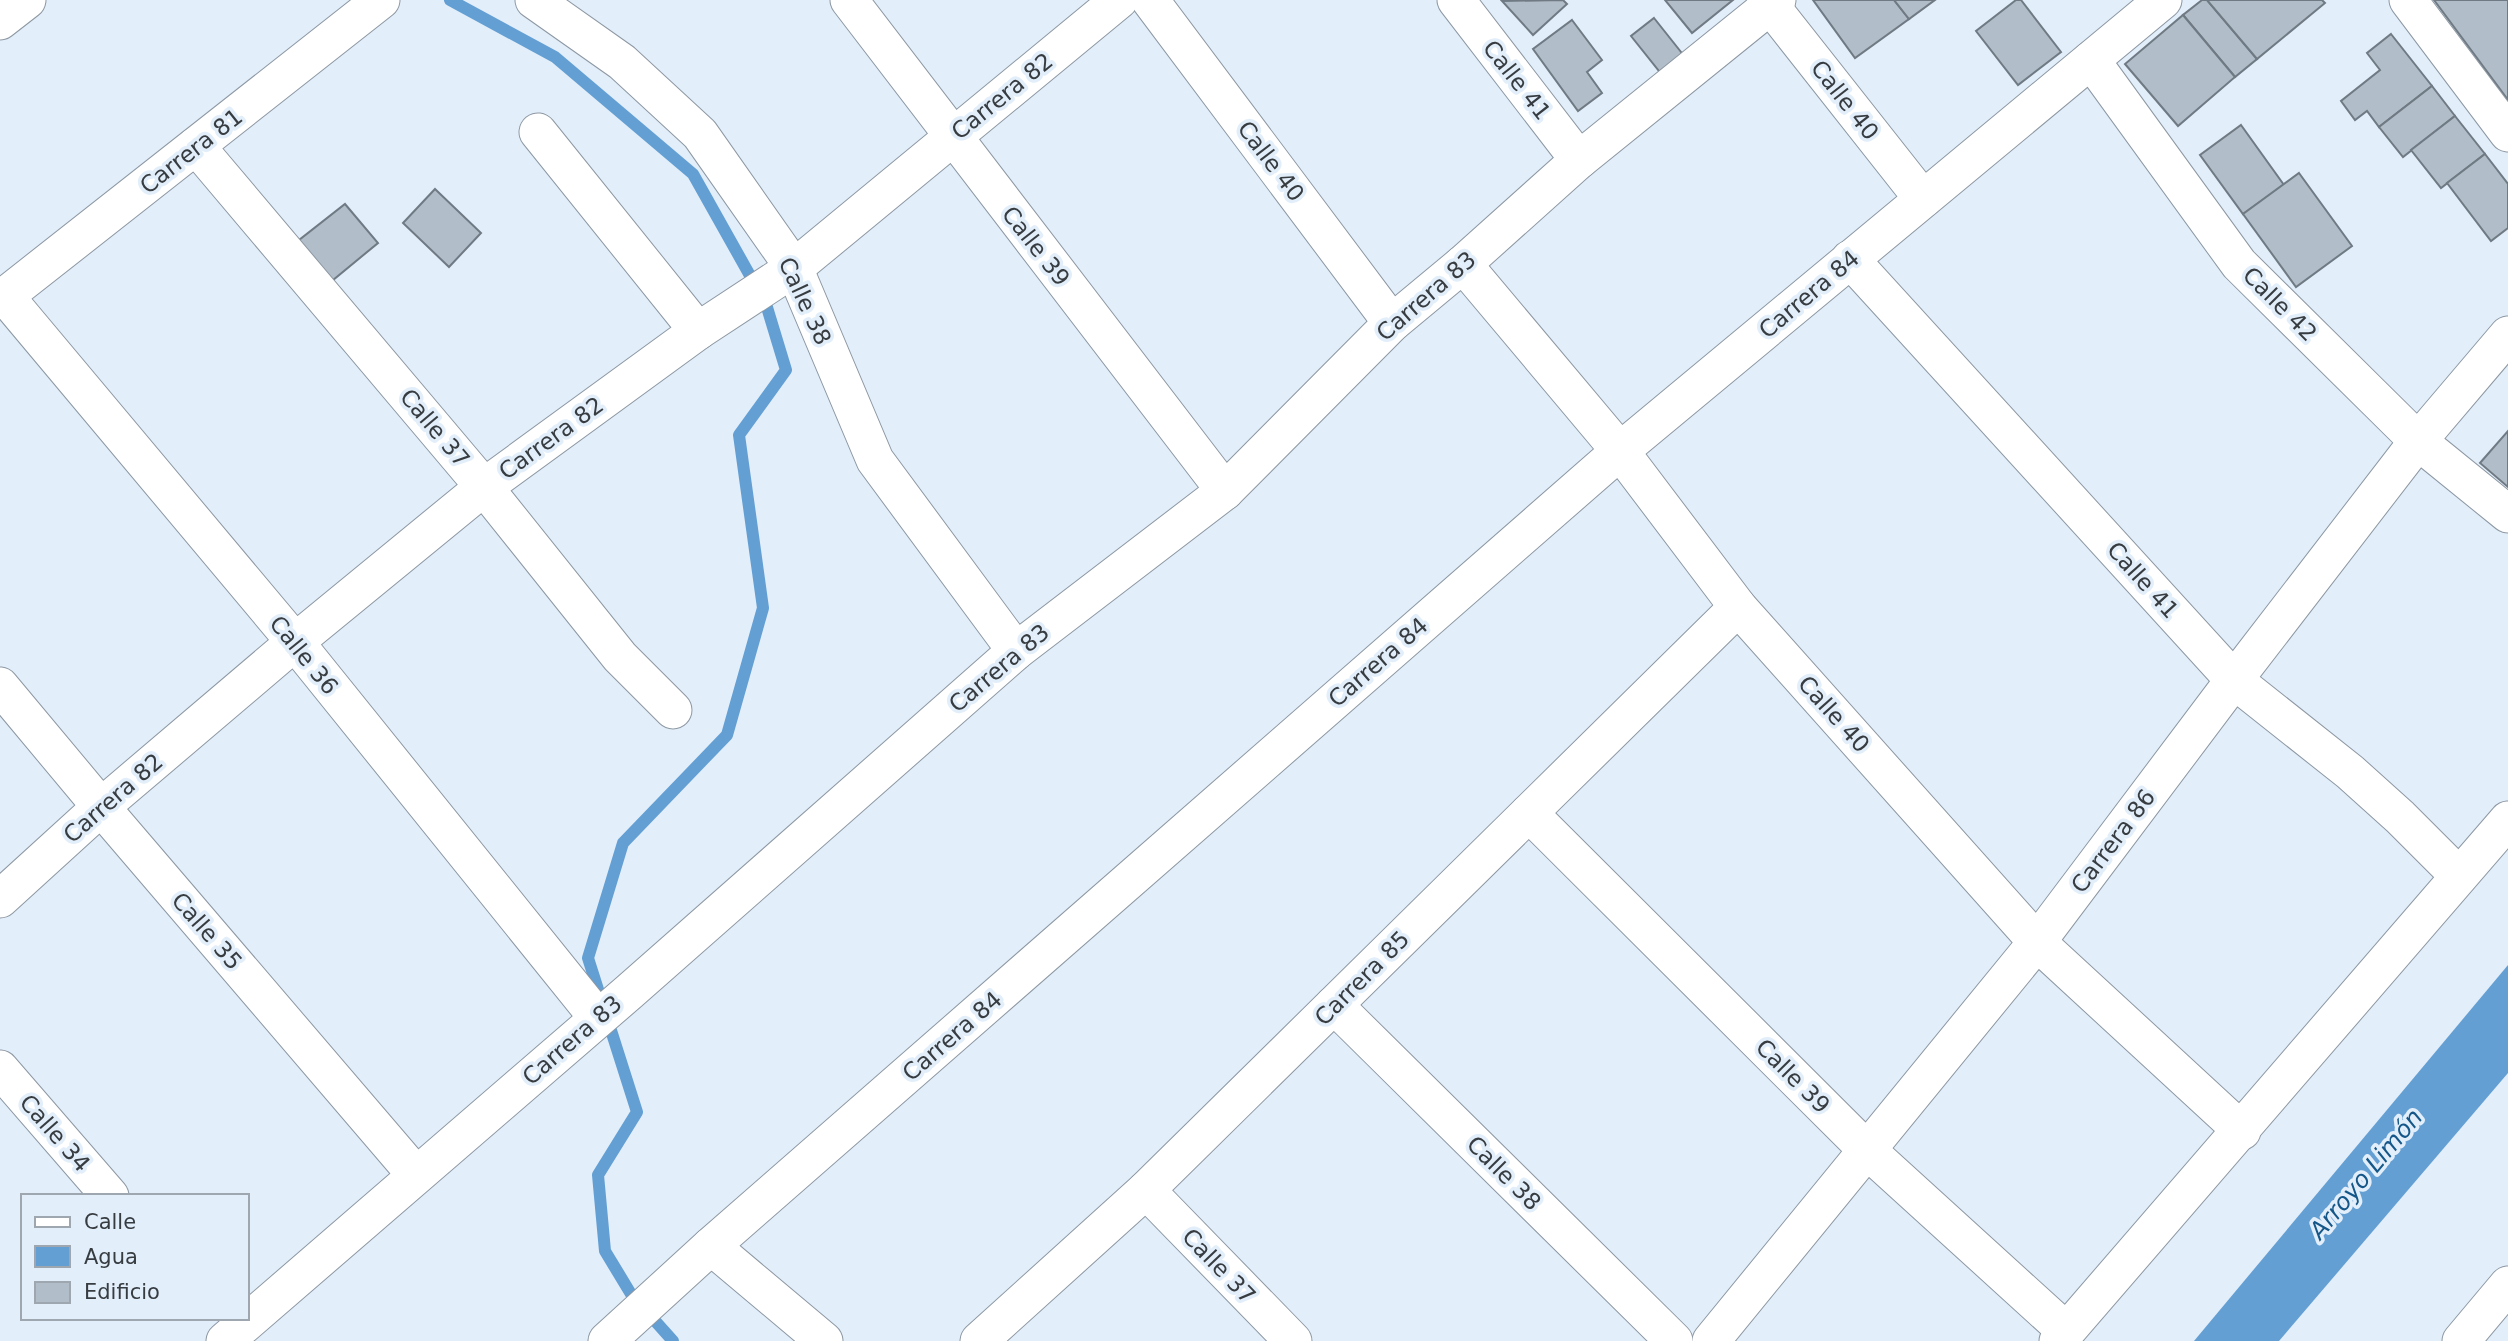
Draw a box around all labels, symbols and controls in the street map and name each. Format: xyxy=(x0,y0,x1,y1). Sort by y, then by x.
street label: Calle 41 xyxy=(1478,35,1556,125)
street label: Carrera 82 xyxy=(946,47,1058,145)
street label: Calle 40 xyxy=(1806,55,1884,145)
street label: Carrera 81 xyxy=(135,103,247,199)
street label: Calle 40 xyxy=(1232,116,1310,206)
street label: Calle 39 xyxy=(997,201,1075,291)
street label: Carrera 84 xyxy=(1754,245,1864,343)
street label: Carrera 83 xyxy=(1371,246,1481,346)
street label: Calle 38 xyxy=(773,253,837,349)
street label: Calle 42 xyxy=(2238,262,2322,346)
street label: Calle 37 xyxy=(395,384,475,472)
street label: Carrera 82 xyxy=(494,391,608,485)
street label: Calle 41 xyxy=(2102,536,2184,624)
street label: Calle 36 xyxy=(264,610,344,700)
street label: Carrera 84 xyxy=(1323,612,1433,712)
street label: Carrera 83 xyxy=(944,619,1054,717)
street label: Calle 40 xyxy=(1793,670,1875,758)
street label: Carrera 82 xyxy=(58,748,168,848)
street label: Carrera 86 xyxy=(2066,784,2160,898)
street label: Calle 35 xyxy=(166,887,248,975)
street label: Carrera 85 xyxy=(1310,926,1414,1030)
street label: Carrera 84 xyxy=(897,986,1007,1086)
street label: Carrera 83 xyxy=(517,990,627,1090)
street label: Calle 39 xyxy=(1751,1034,1835,1118)
street label: Calle 34 xyxy=(14,1089,96,1177)
water label: Arroyo Limón xyxy=(2302,1103,2428,1246)
street label: Calle 38 xyxy=(1462,1131,1546,1215)
legend xyxy=(21,1194,248,1320)
text: Calle xyxy=(84,1210,136,1234)
street label: Calle 37 xyxy=(1177,1223,1261,1309)
text: Agua xyxy=(84,1245,138,1269)
text: Edificio xyxy=(84,1280,160,1304)

